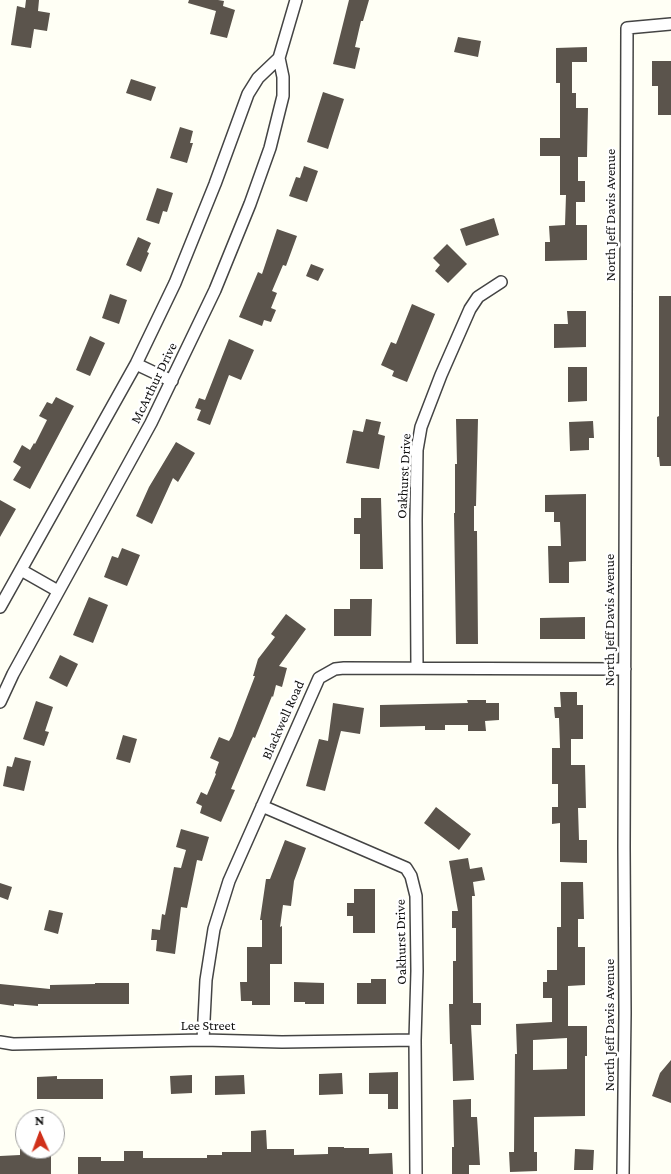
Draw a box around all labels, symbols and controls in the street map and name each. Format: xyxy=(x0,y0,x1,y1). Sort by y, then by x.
street label: North Jeff Davis Avenue xyxy=(603,149,619,281)
street label: McArthur Drive xyxy=(127,340,181,426)
street label: Oakhurst Drive xyxy=(393,433,415,519)
street label: North Jeff Davis Avenue xyxy=(602,554,618,686)
street label: Blackwell Road xyxy=(258,678,308,762)
street label: Oakhurst Drive xyxy=(392,899,410,985)
street label: North Jeff Davis Avenue xyxy=(602,959,618,1091)
street label: Lee Street xyxy=(181,1018,235,1034)
north arrow xyxy=(15,1109,65,1159)
text: N xyxy=(34,1112,45,1128)

